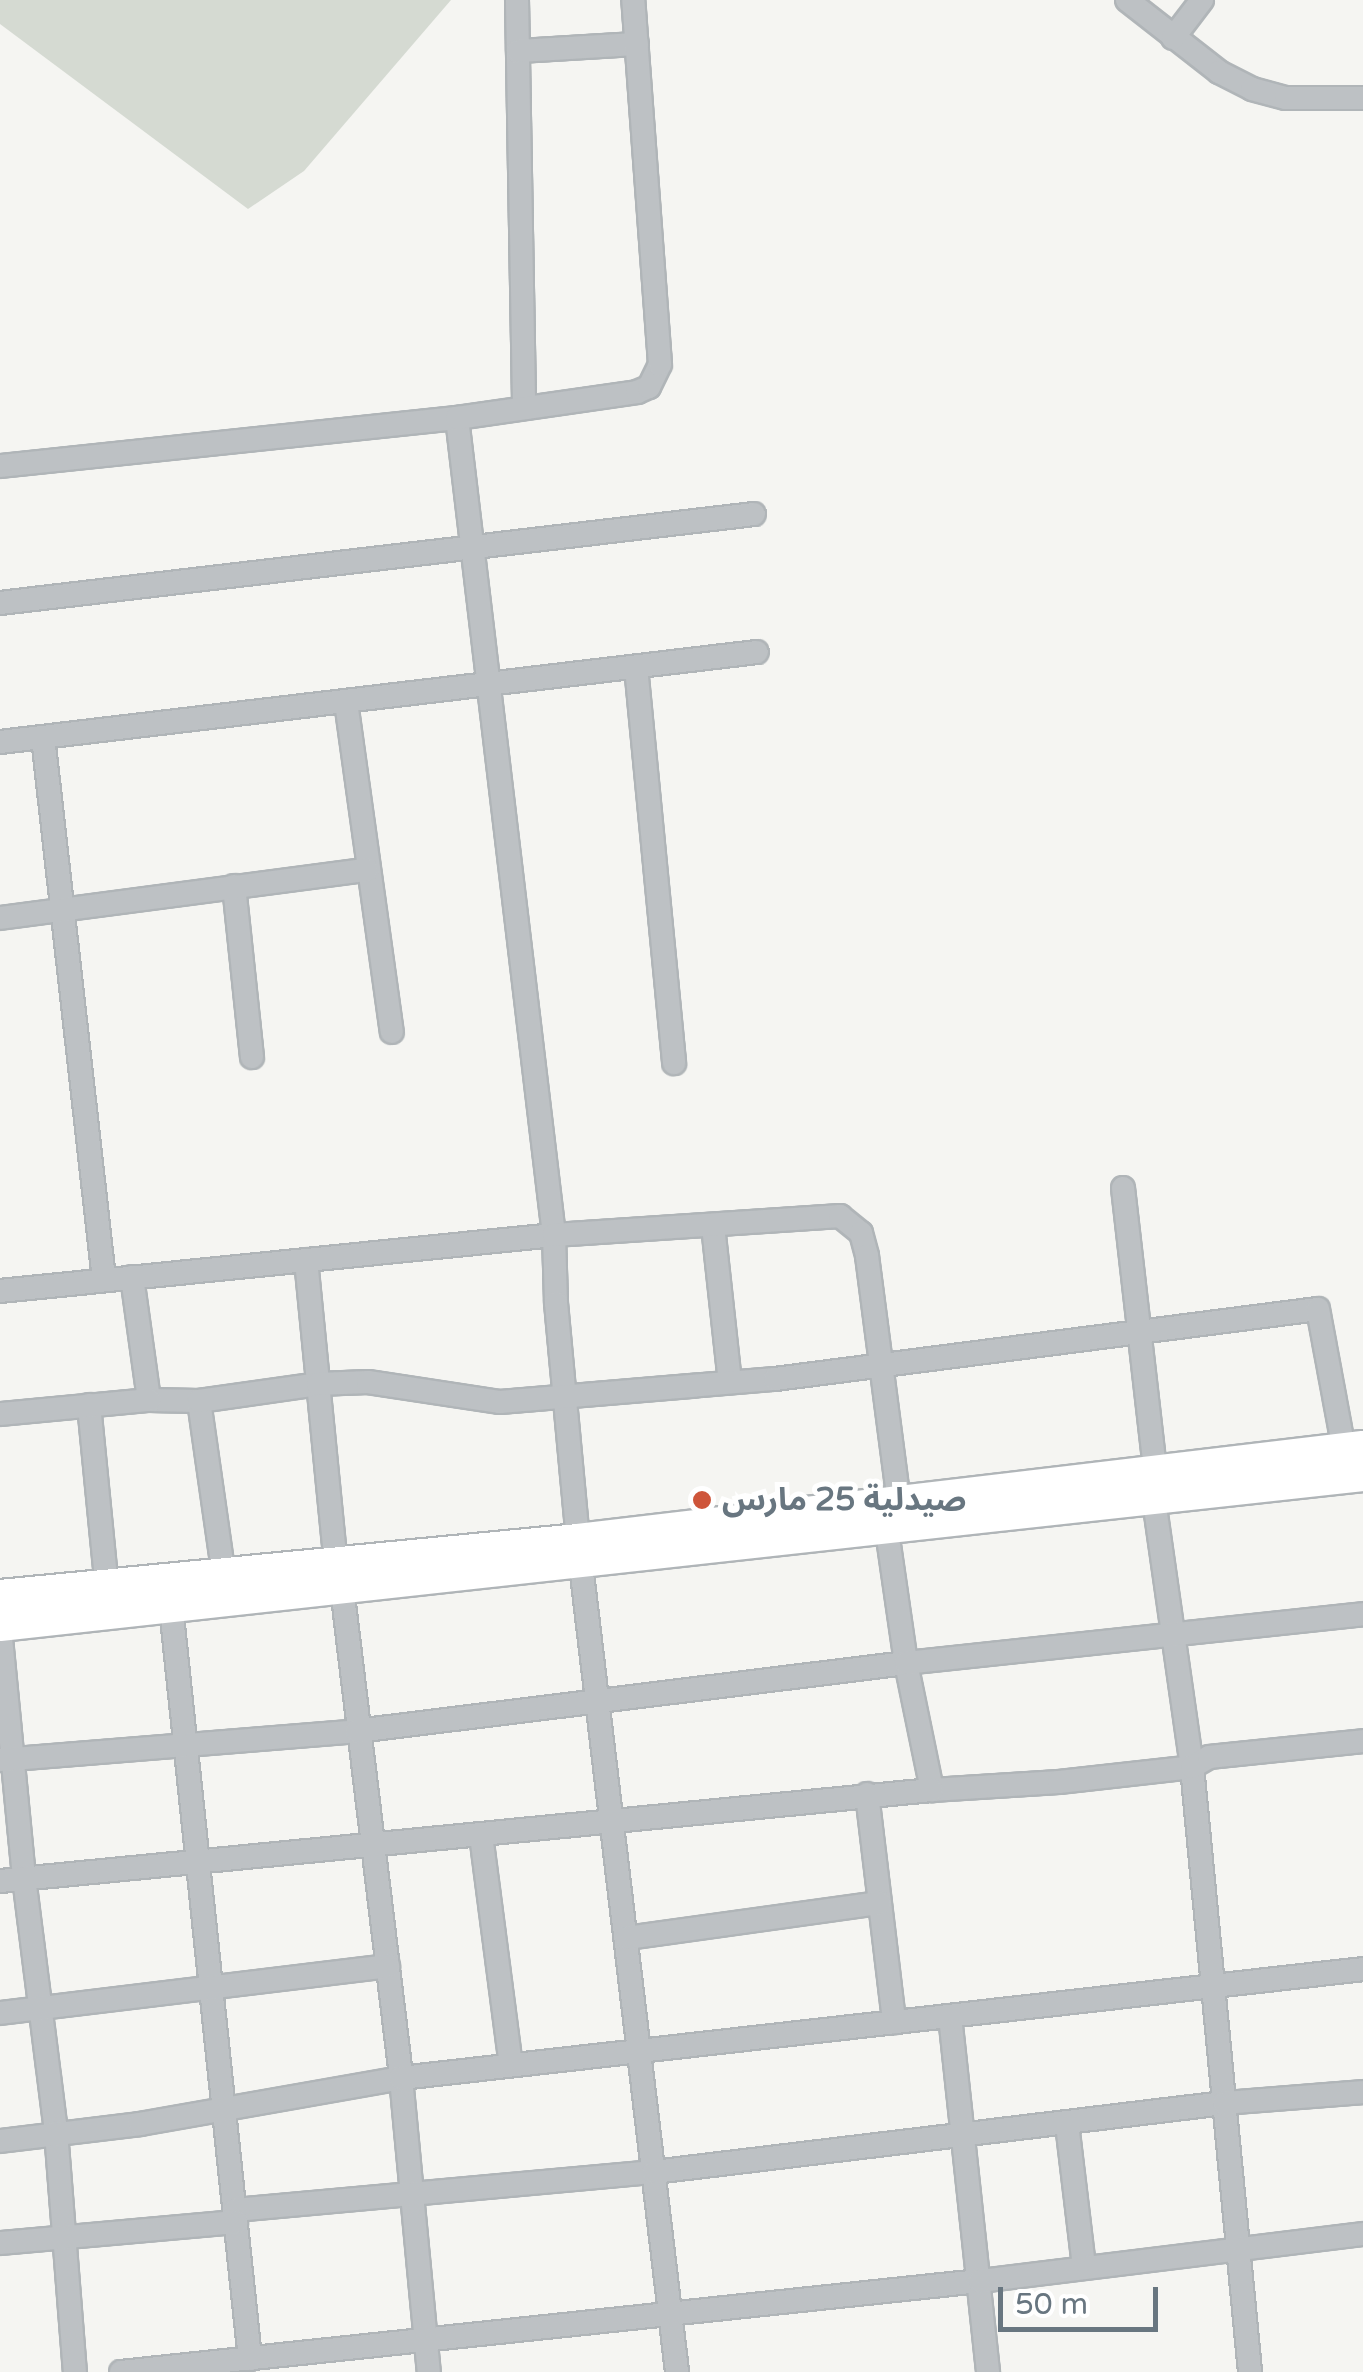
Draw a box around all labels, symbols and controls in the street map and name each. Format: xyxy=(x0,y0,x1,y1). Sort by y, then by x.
place label: صيدلية 25 مارس xyxy=(722,1481,967,1519)
marker: صيدلية 25 مارس xyxy=(691,1489,713,1511)
scale bar xyxy=(1003,2267,1163,2329)
text: 50 m xyxy=(1015,2286,1088,2323)

